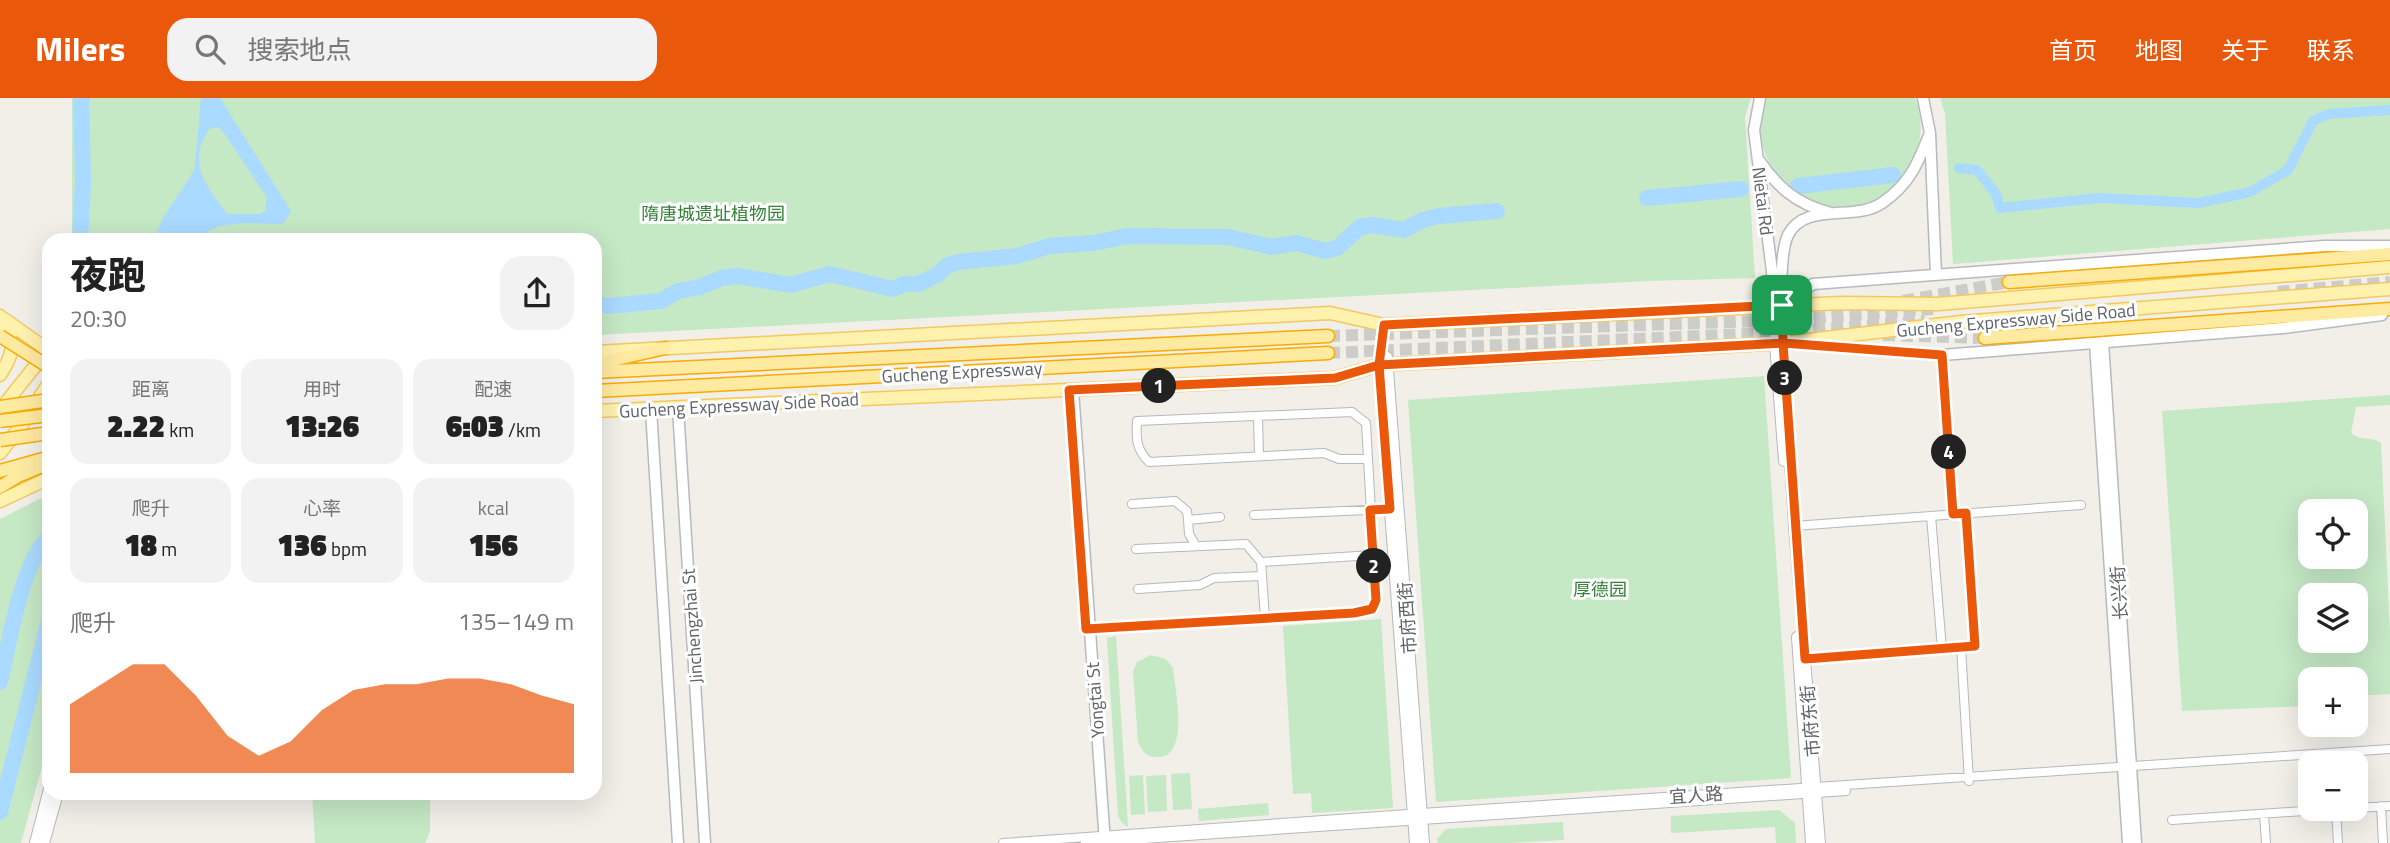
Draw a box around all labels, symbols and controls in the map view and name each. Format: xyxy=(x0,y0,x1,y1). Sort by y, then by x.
search box xyxy=(167,18,657,81)
text: Milers xyxy=(35,24,125,74)
icon: search xyxy=(191,30,229,68)
text: 搜索地点 xyxy=(247,30,351,69)
text: 首页 xyxy=(2049,32,2097,68)
text: 地图 xyxy=(2135,32,2183,68)
text: 关于 xyxy=(2221,32,2269,68)
text: 联系 xyxy=(2307,32,2355,68)
street label: Nietai Rd xyxy=(1745,165,1781,237)
park label: 隋唐城遗址植物园 xyxy=(641,200,785,227)
text: 夜跑 xyxy=(70,246,146,304)
button: share xyxy=(500,256,574,330)
pin xyxy=(1752,275,1812,335)
icon: arrive xyxy=(1763,286,1801,324)
street label: Gucheng Expressway Side Road xyxy=(1895,296,2137,344)
text: 20:30 xyxy=(70,301,127,336)
street label: Gucheng Expressway xyxy=(881,354,1043,390)
pin: 3 xyxy=(1768,360,1802,396)
text: 3 xyxy=(1779,363,1790,392)
pin: 1 xyxy=(1142,368,1176,404)
text: 1 xyxy=(1153,371,1164,400)
text: 距离 xyxy=(132,374,170,403)
text: 用时 xyxy=(303,374,341,403)
text: 配速 xyxy=(474,374,512,403)
street label: Gucheng Expressway Side Road xyxy=(618,385,860,425)
text: 2.22 xyxy=(107,403,165,449)
text: 13:26 xyxy=(285,403,359,449)
text: 6:03 xyxy=(446,403,504,449)
text: km xyxy=(165,415,194,444)
text: /km xyxy=(504,415,541,444)
pin: 4 xyxy=(1932,434,1966,470)
text: 4 xyxy=(1943,437,1954,466)
text: 爬升 xyxy=(132,493,170,522)
text: 心率 xyxy=(303,493,341,522)
text: kcal xyxy=(478,493,509,522)
map controls xyxy=(2298,499,2368,821)
button: locate xyxy=(2298,499,2368,569)
text: 18 xyxy=(124,522,157,568)
text: 136 xyxy=(277,522,327,568)
text: 156 xyxy=(469,522,518,568)
text: m xyxy=(157,534,177,563)
text: bpm xyxy=(327,534,367,563)
pin: 2 xyxy=(1356,548,1392,584)
text: 2 xyxy=(1368,551,1379,580)
street label: 长兴街 xyxy=(2104,565,2134,621)
street label: Jinchengzhai St xyxy=(674,567,709,684)
park label: 厚德园 xyxy=(1573,576,1627,603)
street label: 市府西街 xyxy=(1391,581,1423,655)
button: layers xyxy=(2298,583,2368,653)
text: 135–149 m xyxy=(458,604,574,639)
text: 爬升 xyxy=(70,605,116,640)
street label: Yongtai St xyxy=(1079,660,1111,739)
button: + xyxy=(2298,667,2368,737)
street label: 市府东街 xyxy=(1793,684,1827,758)
button: − xyxy=(2298,751,2368,821)
street label: 宜人路 xyxy=(1668,780,1724,810)

